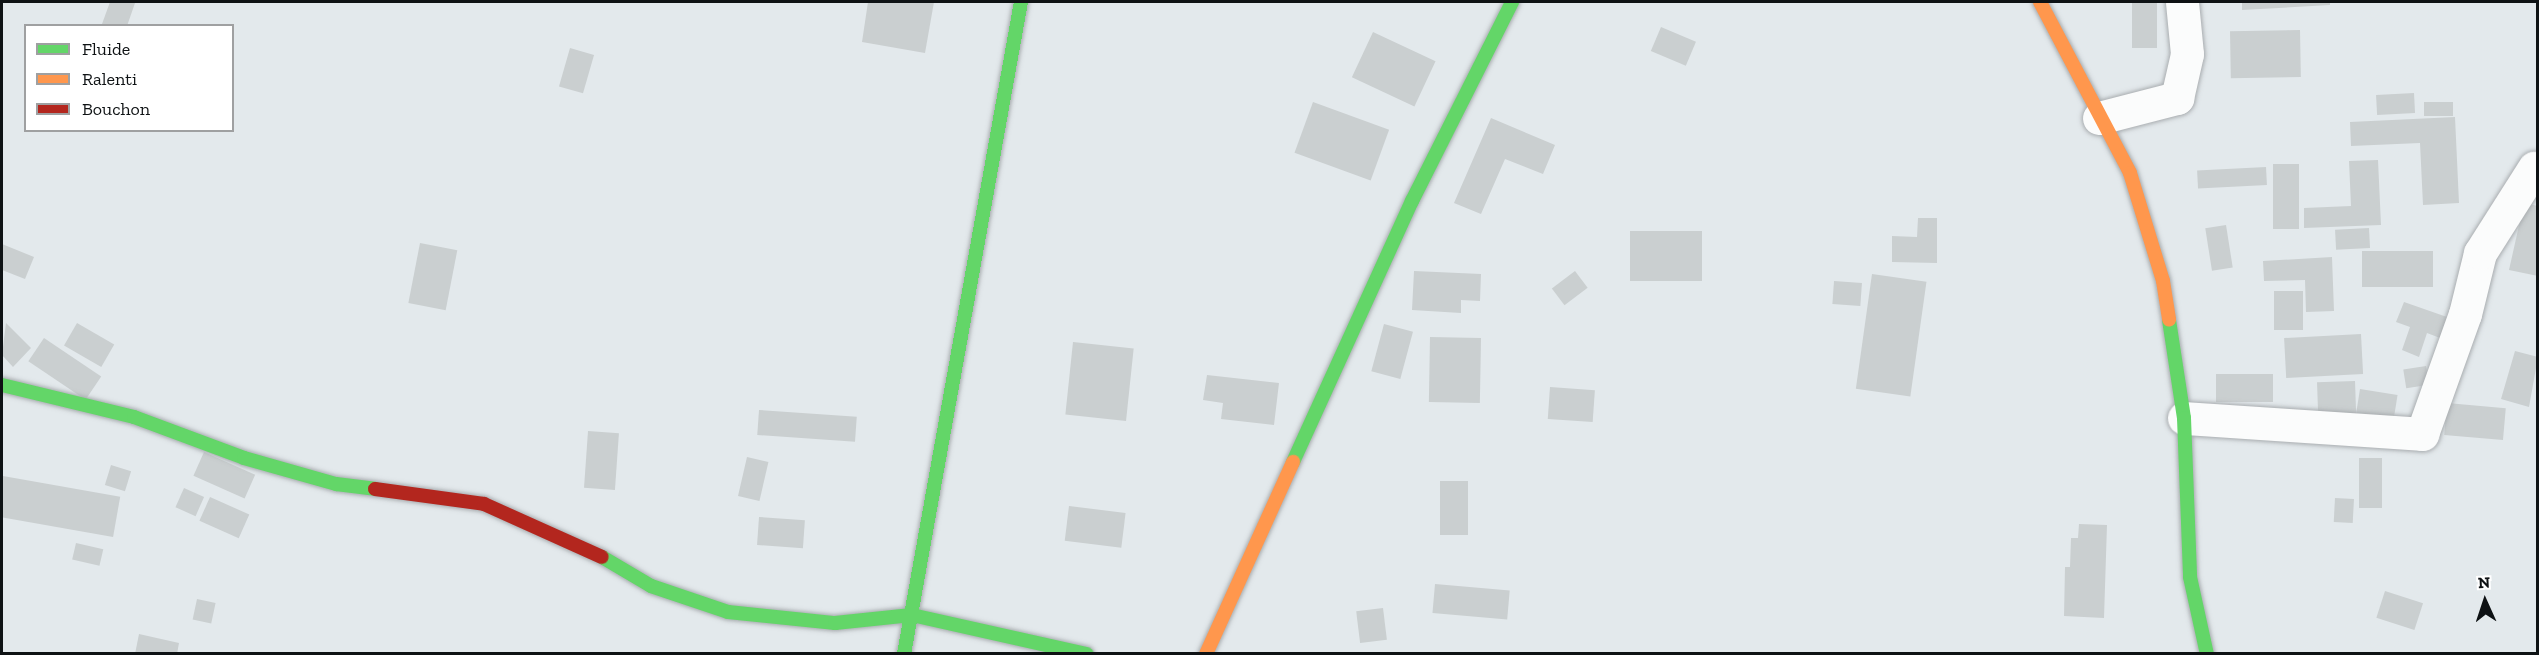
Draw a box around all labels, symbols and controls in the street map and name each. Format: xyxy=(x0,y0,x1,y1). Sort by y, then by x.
legend xyxy=(24,24,234,132)
text: Fluide xyxy=(82,38,130,60)
text: Ralenti xyxy=(82,68,137,90)
text: Bouchon xyxy=(82,98,150,120)
north arrow xyxy=(2455,571,2515,631)
text: N xyxy=(2477,573,2491,592)

